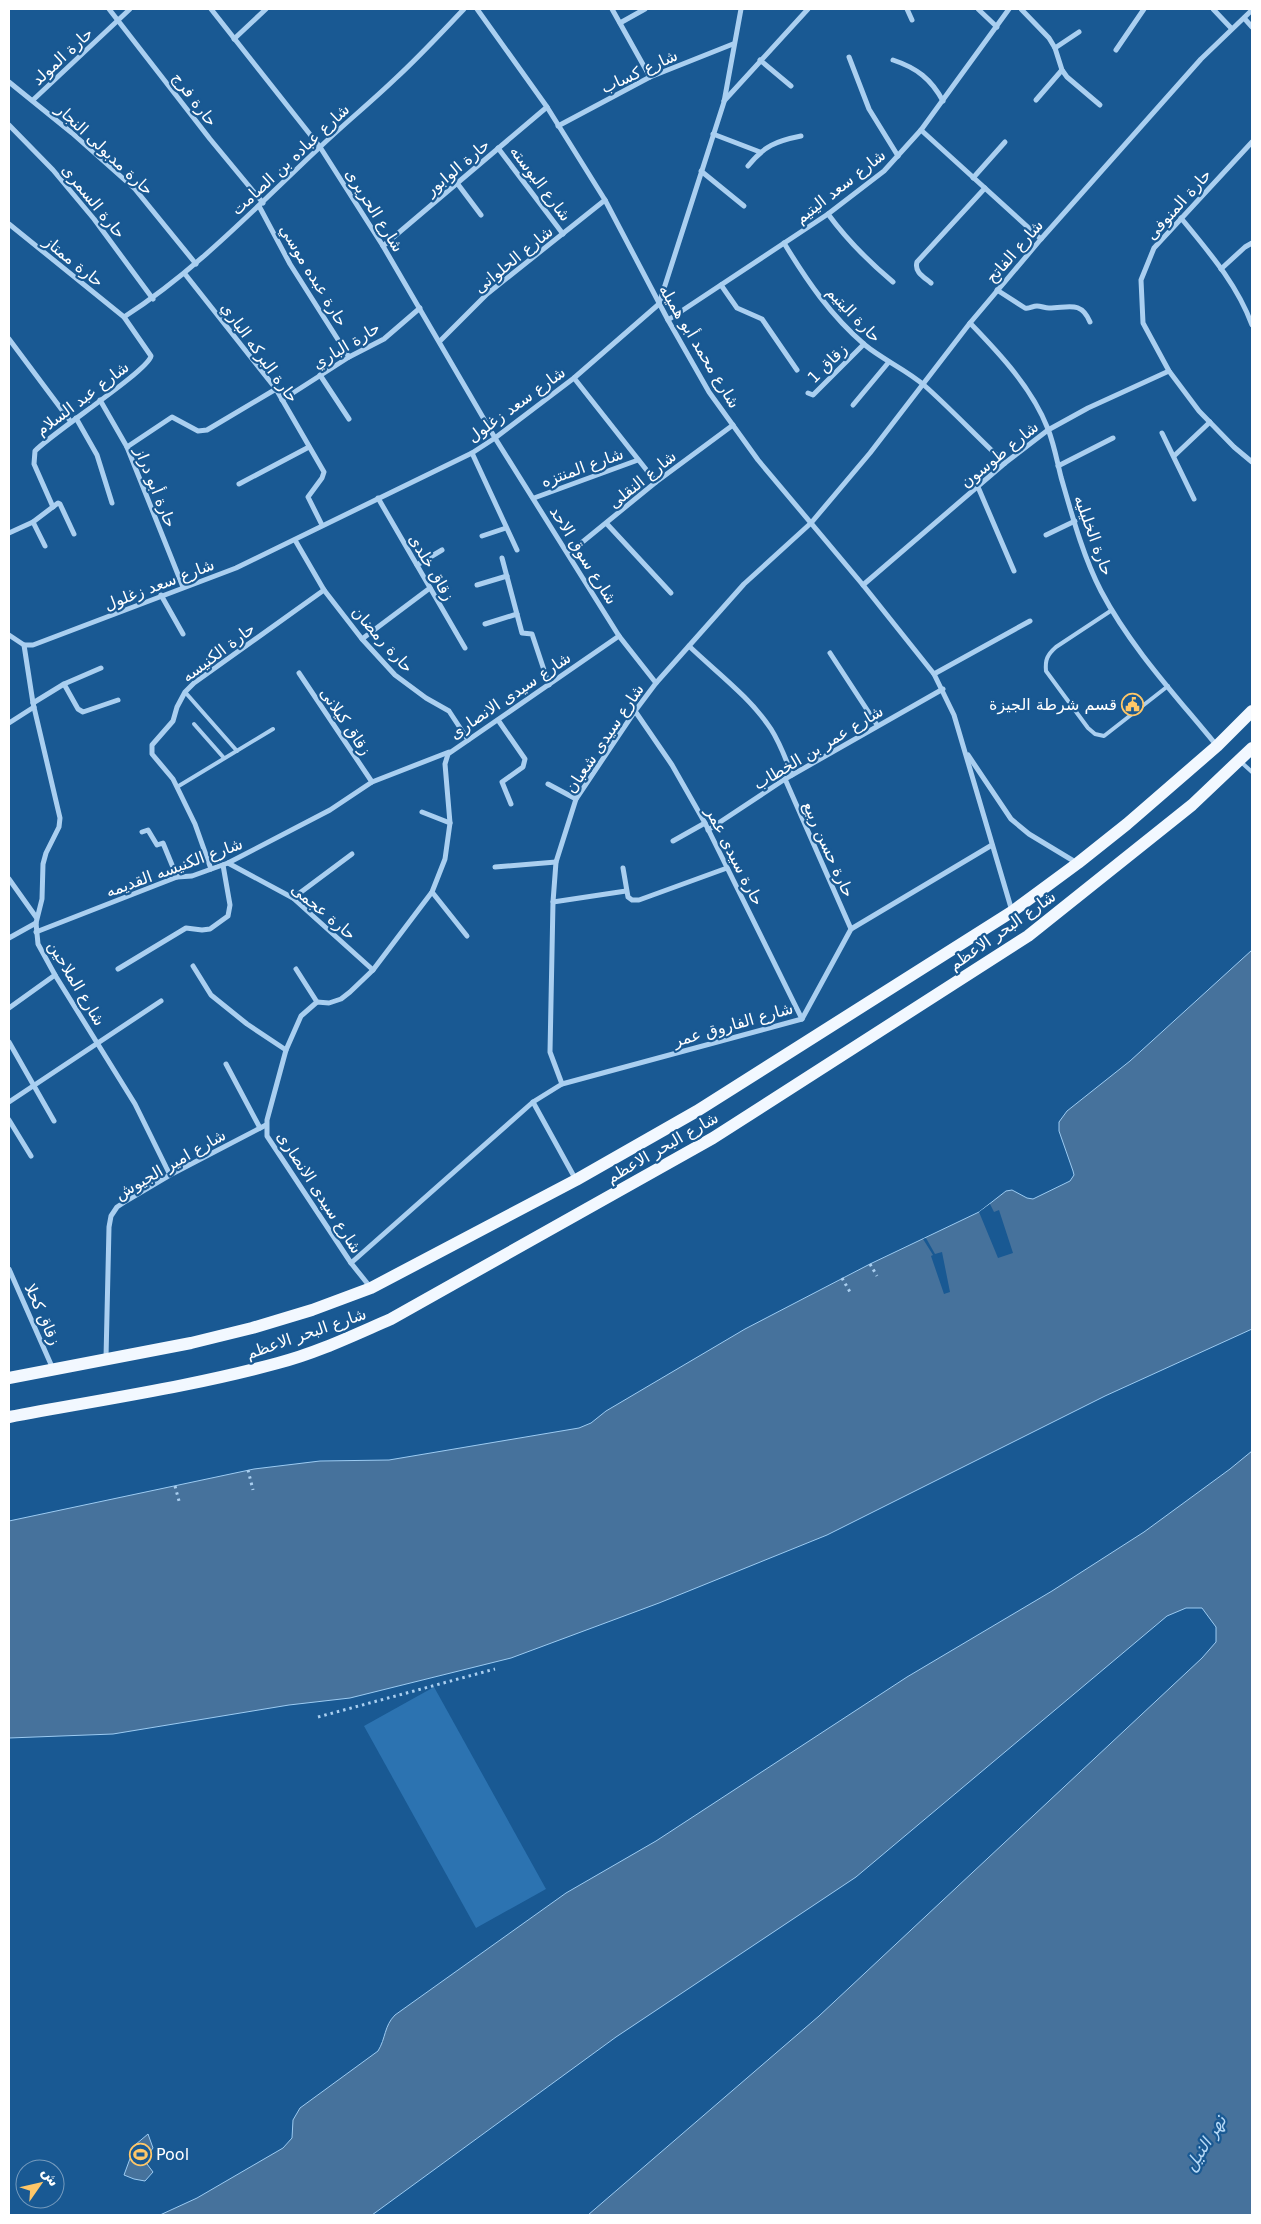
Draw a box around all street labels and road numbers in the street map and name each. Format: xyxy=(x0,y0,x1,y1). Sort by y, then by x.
street label: حارة المولد xyxy=(28,23,97,90)
street label: شارع كساب xyxy=(598,45,681,98)
street label: حارة فرج xyxy=(167,69,221,131)
street label: حارة مدبولى النجار xyxy=(51,99,157,200)
street label: شارع عباده بن الصامت xyxy=(227,100,354,220)
street label: حارة الوابور xyxy=(420,135,494,201)
street label: شارع البوسته xyxy=(505,142,575,226)
street label: شارع سعد اليتيم xyxy=(791,145,890,228)
street label: حارة السمرى xyxy=(57,160,129,243)
street label: شارع الحريرى xyxy=(341,165,408,256)
street label: حارة المنوفى xyxy=(1142,165,1216,244)
street label: شارع الفاتح xyxy=(982,216,1048,288)
street label: حارة عبده موسي xyxy=(275,221,352,330)
street label: شارع الحلوانى xyxy=(470,222,557,298)
street label: حارة ممتاز xyxy=(39,231,107,292)
street label: شارع محمد أبو هميله xyxy=(654,280,745,412)
street label: حارة اليتيم xyxy=(822,282,885,347)
street label: حارة البركه الباري xyxy=(216,298,302,407)
street label: حارة الباري xyxy=(309,318,384,374)
street label: زقاق 1 xyxy=(804,340,852,388)
street label: شارع عبد السلام xyxy=(32,357,133,440)
street label: شارع سعد زغلول xyxy=(464,362,570,447)
street label: شارع طوسون xyxy=(956,417,1043,492)
street label: حارة أبو دراز xyxy=(129,443,181,531)
street label: شارع المنتزه xyxy=(538,444,626,492)
street label: شارع النقلى xyxy=(605,446,681,513)
street label: حارة الخليليه xyxy=(1069,492,1117,578)
street label: شارع سوق الاحد xyxy=(545,503,621,608)
street label: زقاق خلدى xyxy=(404,531,458,604)
street label: شارع سعد زغلول xyxy=(101,555,217,615)
street label: حارة رمضان xyxy=(347,602,417,677)
street label: حارة الكنيسه xyxy=(178,619,259,687)
street label: شارع سيدى الانصارى xyxy=(446,648,575,744)
street label: شارع سيدى شعبان xyxy=(561,680,649,797)
street label: زقاق كيلانى xyxy=(315,684,375,759)
street label: شارع عمر بن الخطاب xyxy=(750,701,887,794)
street label: حارة حسن ربيع xyxy=(798,798,858,900)
street label: حارة سيدى عمر xyxy=(700,803,767,909)
street label: شارع الكنيسه القديمه xyxy=(103,834,246,902)
street label: حارة عجمى xyxy=(287,879,360,945)
street label: شارع البحر الاعظم xyxy=(945,887,1060,975)
street label: شارع الملاحين xyxy=(43,937,109,1030)
street label: شارع الفاروق عمر xyxy=(670,998,795,1052)
street label: شارع البحر الاعظم xyxy=(603,1108,722,1188)
street label: شارع امير الجيوش xyxy=(112,1125,229,1205)
street label: شارع سيدى الانصارى xyxy=(272,1128,366,1257)
street label: زقاق كحلا xyxy=(20,1281,64,1348)
street label: شارع البحر الاعظم xyxy=(244,1304,369,1364)

